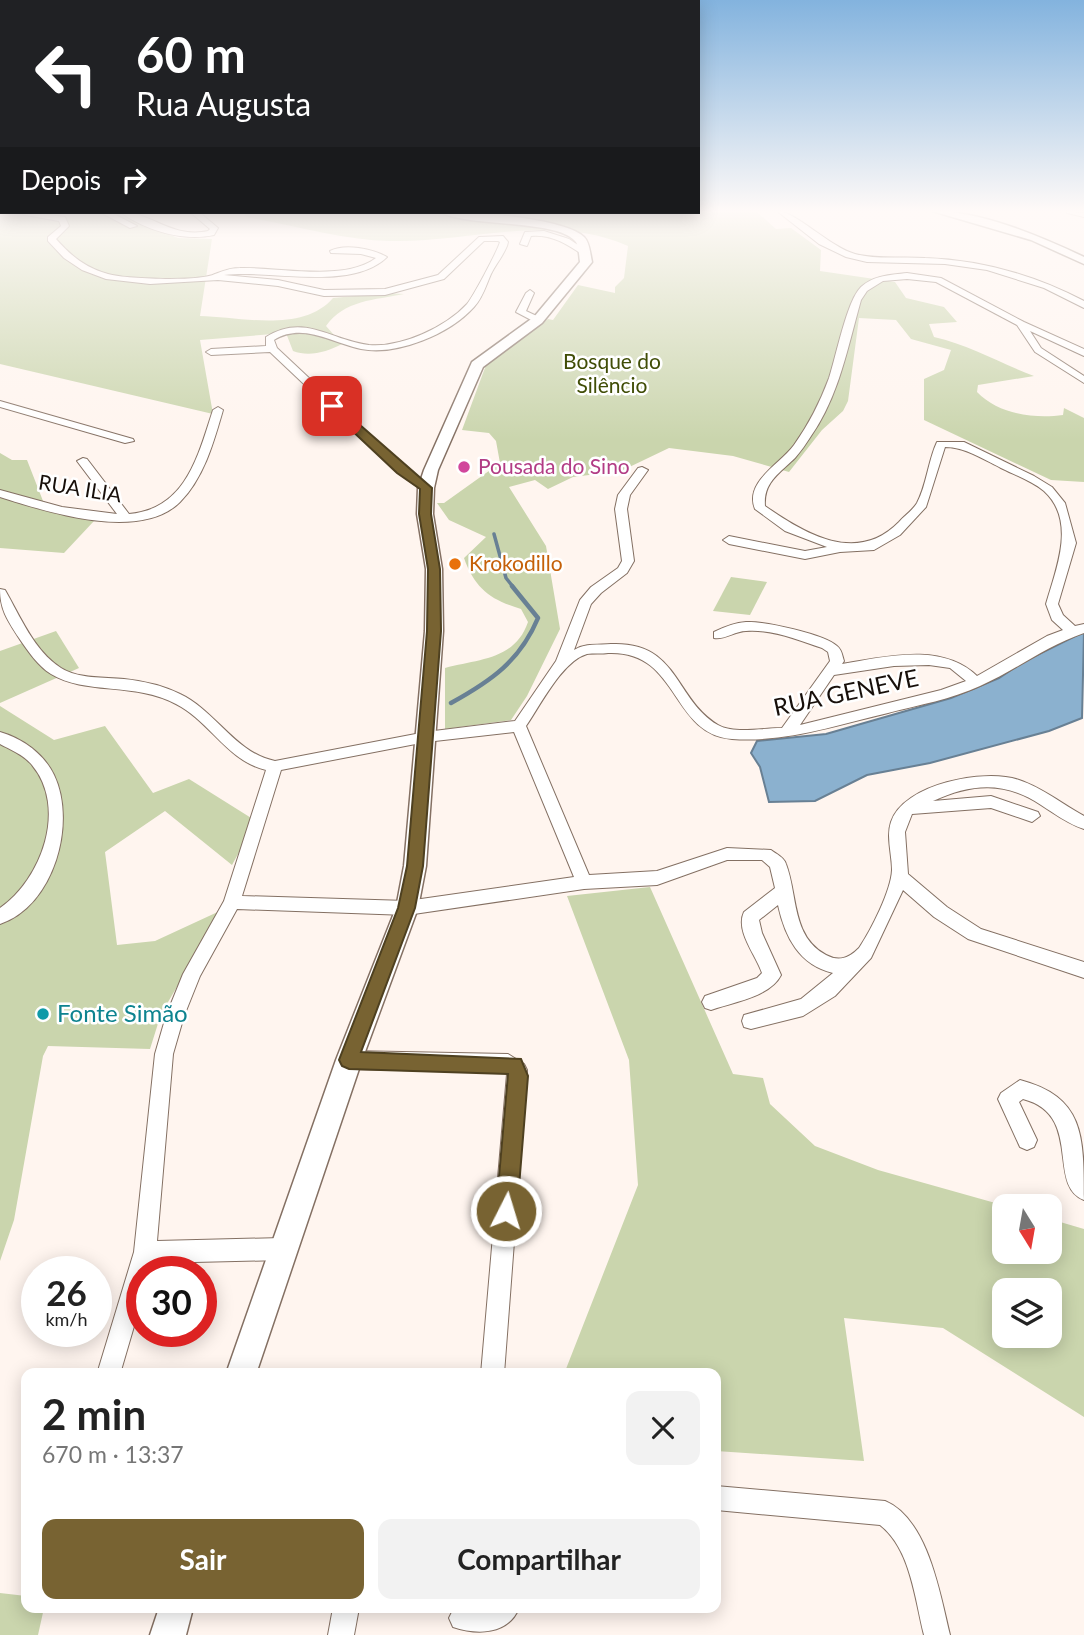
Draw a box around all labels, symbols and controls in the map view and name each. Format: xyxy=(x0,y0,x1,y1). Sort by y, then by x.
text: 60 m xyxy=(136,25,246,83)
icon: left xyxy=(21,28,112,119)
text: Rua Augusta xyxy=(136,84,311,123)
icon: right xyxy=(115,161,153,199)
text: Depois xyxy=(21,164,101,196)
park label: Bosque do Silêncio xyxy=(563,348,661,397)
pin xyxy=(302,376,362,436)
icon: arrive xyxy=(313,387,351,425)
place label: Pousada do Sino xyxy=(478,453,630,478)
marker: Pousada do Sino xyxy=(456,459,472,475)
street label: RUA ILIA xyxy=(37,469,124,507)
place label: Krokodillo xyxy=(469,550,563,575)
marker: Krokodillo xyxy=(447,556,463,572)
street label: RUA GENEVE xyxy=(771,662,921,721)
place label: Fonte Simão xyxy=(57,998,188,1027)
marker: Fonte Simão xyxy=(35,1006,51,1022)
position arrow xyxy=(469,1174,543,1248)
north arrow xyxy=(992,1194,1062,1264)
map controls xyxy=(992,1194,1062,1348)
speed limit sign: 30 xyxy=(126,1256,217,1347)
text: 26 xyxy=(46,1271,87,1313)
button: layers xyxy=(992,1278,1062,1348)
text: km/h xyxy=(45,1308,88,1330)
text: 2 min xyxy=(42,1389,146,1439)
button: close xyxy=(626,1391,700,1465)
text: 670 m · 13:37 xyxy=(42,1440,184,1468)
button: Sair xyxy=(42,1519,364,1599)
button: Compartilhar xyxy=(378,1519,700,1599)

